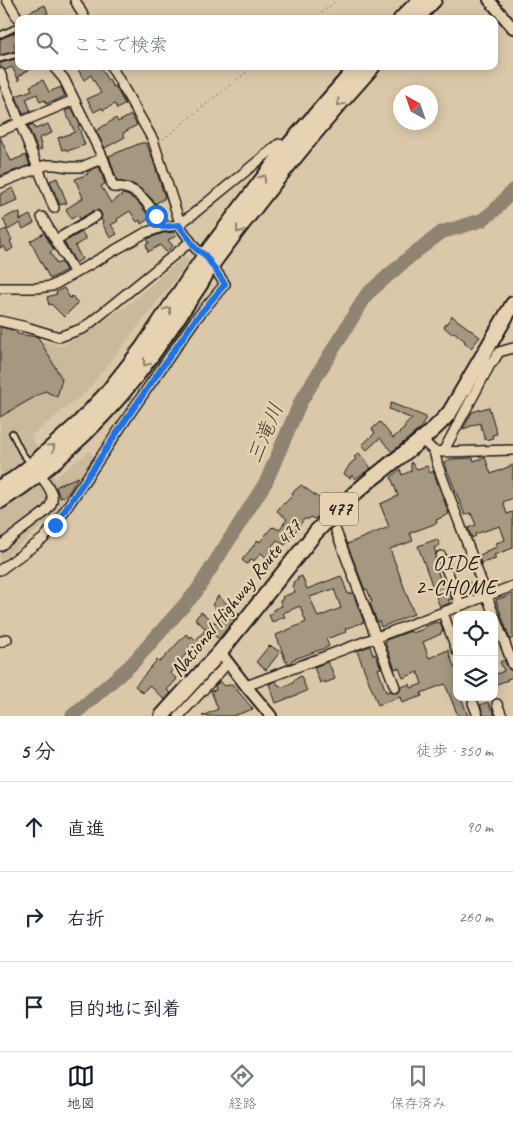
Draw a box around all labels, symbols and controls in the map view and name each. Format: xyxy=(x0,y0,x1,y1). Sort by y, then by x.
search box xyxy=(15,15,498,70)
icon: search xyxy=(33,29,61,57)
text: ここで検索 xyxy=(73,33,168,57)
north arrow xyxy=(393,85,438,130)
one-way arrow xyxy=(337,97,346,106)
one-way arrow xyxy=(257,174,266,184)
route start xyxy=(145,205,168,228)
one-way arrow xyxy=(236,224,245,233)
one-way arrow xyxy=(162,306,171,316)
one-way arrow xyxy=(143,357,152,367)
water label: 三滝川 xyxy=(241,399,289,467)
one-way arrow xyxy=(47,444,56,453)
road number: 477 xyxy=(320,492,358,526)
street label: National Highway Route 477 xyxy=(165,513,308,682)
route end xyxy=(44,514,67,537)
district label: OIDE 2-CHOME xyxy=(415,550,499,600)
map controls xyxy=(453,611,498,701)
button: locate xyxy=(453,611,498,656)
button: layers xyxy=(453,656,498,701)
text: 5 分 xyxy=(20,738,55,764)
text: 徒歩 · 350 m xyxy=(416,741,493,761)
icon: ahead xyxy=(20,813,48,841)
text: 直進 xyxy=(67,817,105,841)
text: 90 m xyxy=(466,817,493,837)
icon: right xyxy=(20,903,48,931)
text: 右折 xyxy=(67,907,105,931)
text: 260 m xyxy=(459,907,493,927)
icon: arrive xyxy=(20,993,48,1021)
text: 目的地に到着 xyxy=(67,997,181,1021)
tab: 地図 xyxy=(67,1062,95,1112)
tab: 経路 xyxy=(228,1062,256,1112)
tab: 保存済み xyxy=(390,1062,446,1112)

